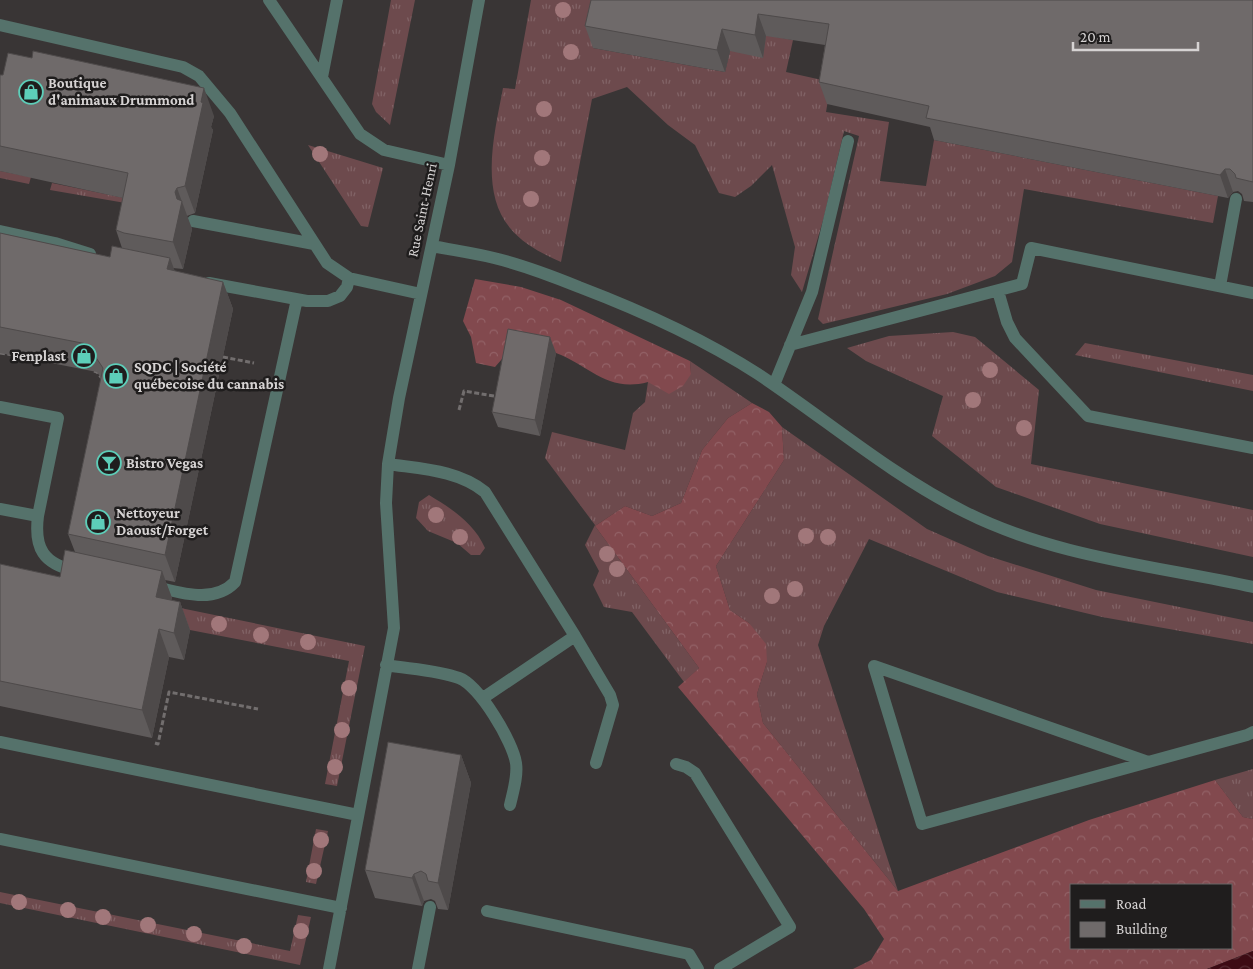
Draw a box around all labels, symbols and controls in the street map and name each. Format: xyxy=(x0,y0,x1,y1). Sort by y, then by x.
scale bar xyxy=(1073,20,1198,52)
text: 20 m xyxy=(1080,29,1111,45)
place label: Boutique d'animaux Drummond xyxy=(48,75,195,108)
shop icon: Boutique d'animaux Drummond xyxy=(18,79,44,105)
street label: Rue Saint-Henri xyxy=(404,162,440,258)
shop icon: Fenplast xyxy=(71,343,97,369)
place label: Fenplast xyxy=(12,348,67,364)
place label: SQDC | Société québecoise du cannabis xyxy=(134,359,284,392)
shop icon: SQDC | Société québecoise du cannabis xyxy=(103,363,129,389)
bar icon: Bistro Vegas xyxy=(96,450,122,476)
place label: Bistro Vegas xyxy=(126,455,203,471)
place label: Nettoyeur Daoust/Forget xyxy=(116,505,209,538)
shop icon: Nettoyeur Daoust/Forget xyxy=(85,509,111,535)
legend xyxy=(1070,884,1233,949)
text: Road xyxy=(1116,896,1147,912)
text: Building xyxy=(1116,921,1167,938)

